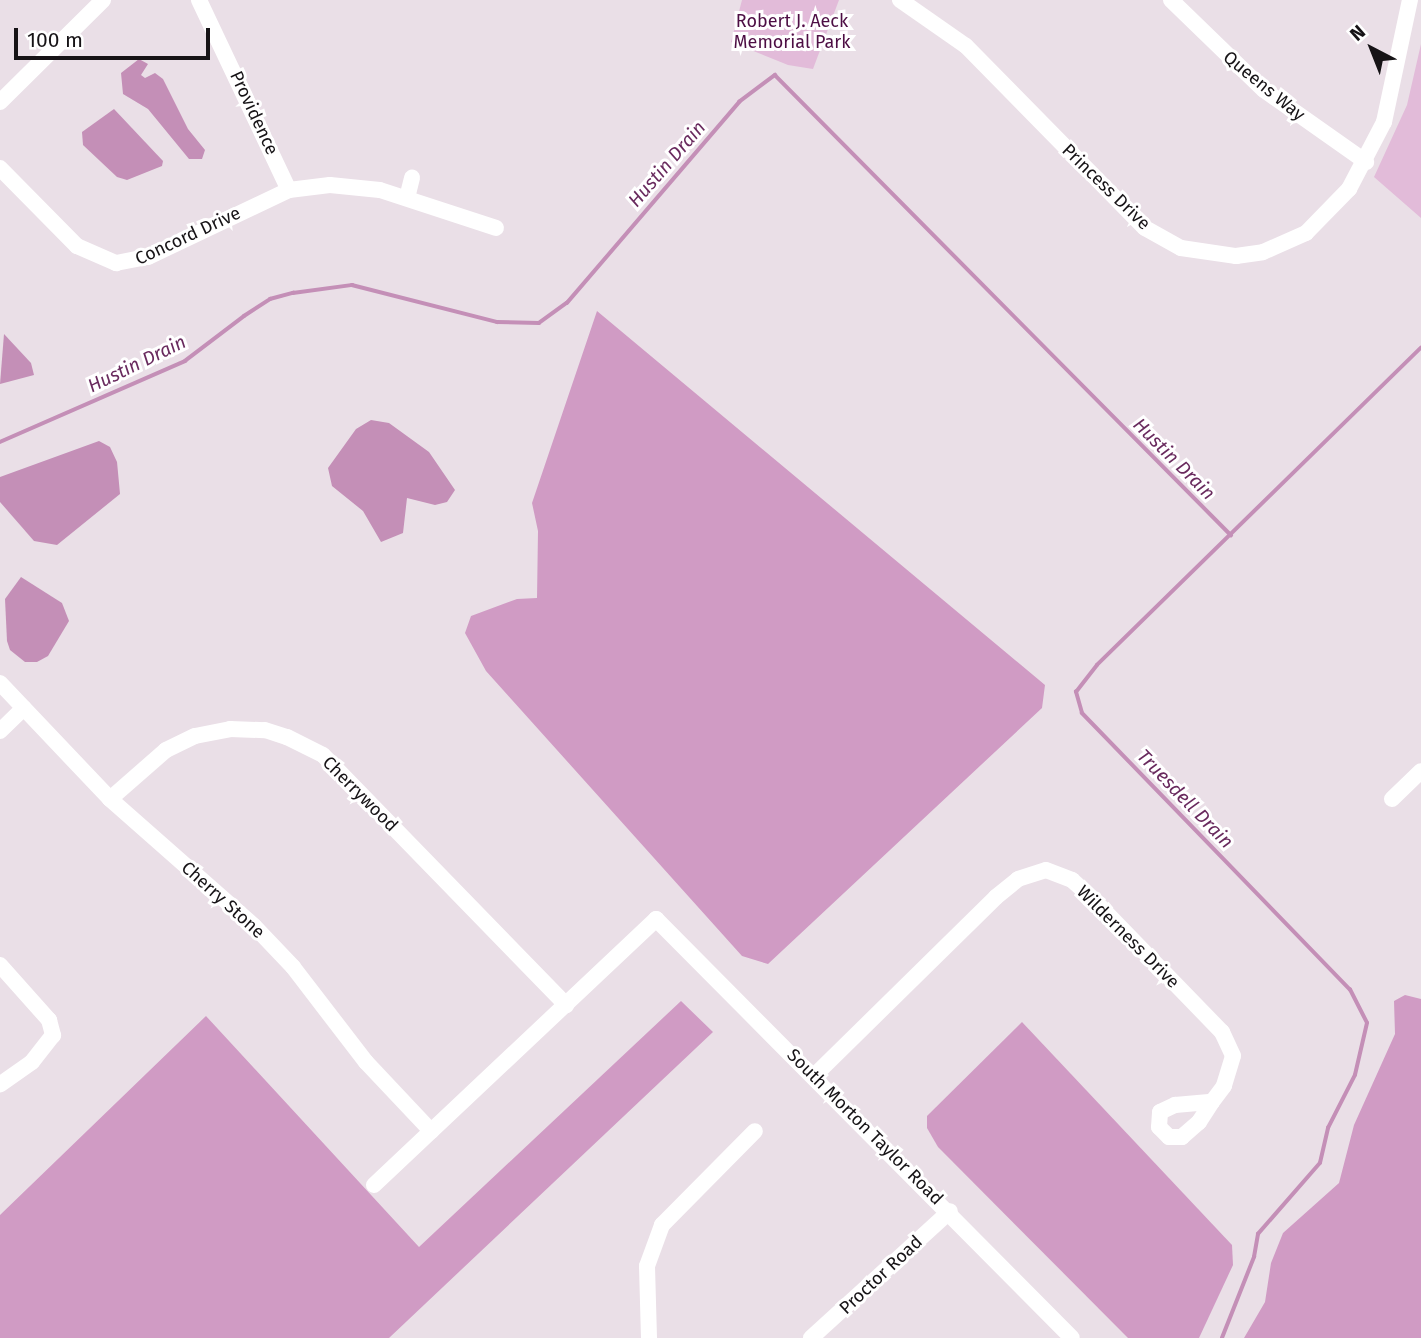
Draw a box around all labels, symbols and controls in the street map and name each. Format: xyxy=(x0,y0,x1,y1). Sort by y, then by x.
park label: Robert J. Aeck Memorial Park xyxy=(734,11,850,54)
scale bar xyxy=(18,14,214,58)
north arrow xyxy=(1337,14,1407,84)
text: N xyxy=(1345,20,1370,46)
text: 100 m xyxy=(27,27,83,53)
street label: Queens Way xyxy=(1219,46,1309,126)
street label: Providence xyxy=(225,68,283,158)
water label: Hustin Drain xyxy=(623,116,711,212)
street label: Princess Drive xyxy=(1057,140,1155,234)
street label: Concord Drive xyxy=(132,202,244,270)
water label: Hustin Drain xyxy=(84,330,190,398)
water label: Hustin Drain xyxy=(1128,413,1220,505)
water label: Truesdell Drain xyxy=(1132,745,1238,853)
street label: Cherrywood xyxy=(318,752,402,836)
street label: Cherry Stone xyxy=(177,857,269,943)
street label: Wilderness Drive xyxy=(1072,881,1184,993)
street label: South Morton Taylor Road xyxy=(782,1044,948,1210)
street label: Proctor Road xyxy=(835,1231,927,1319)

